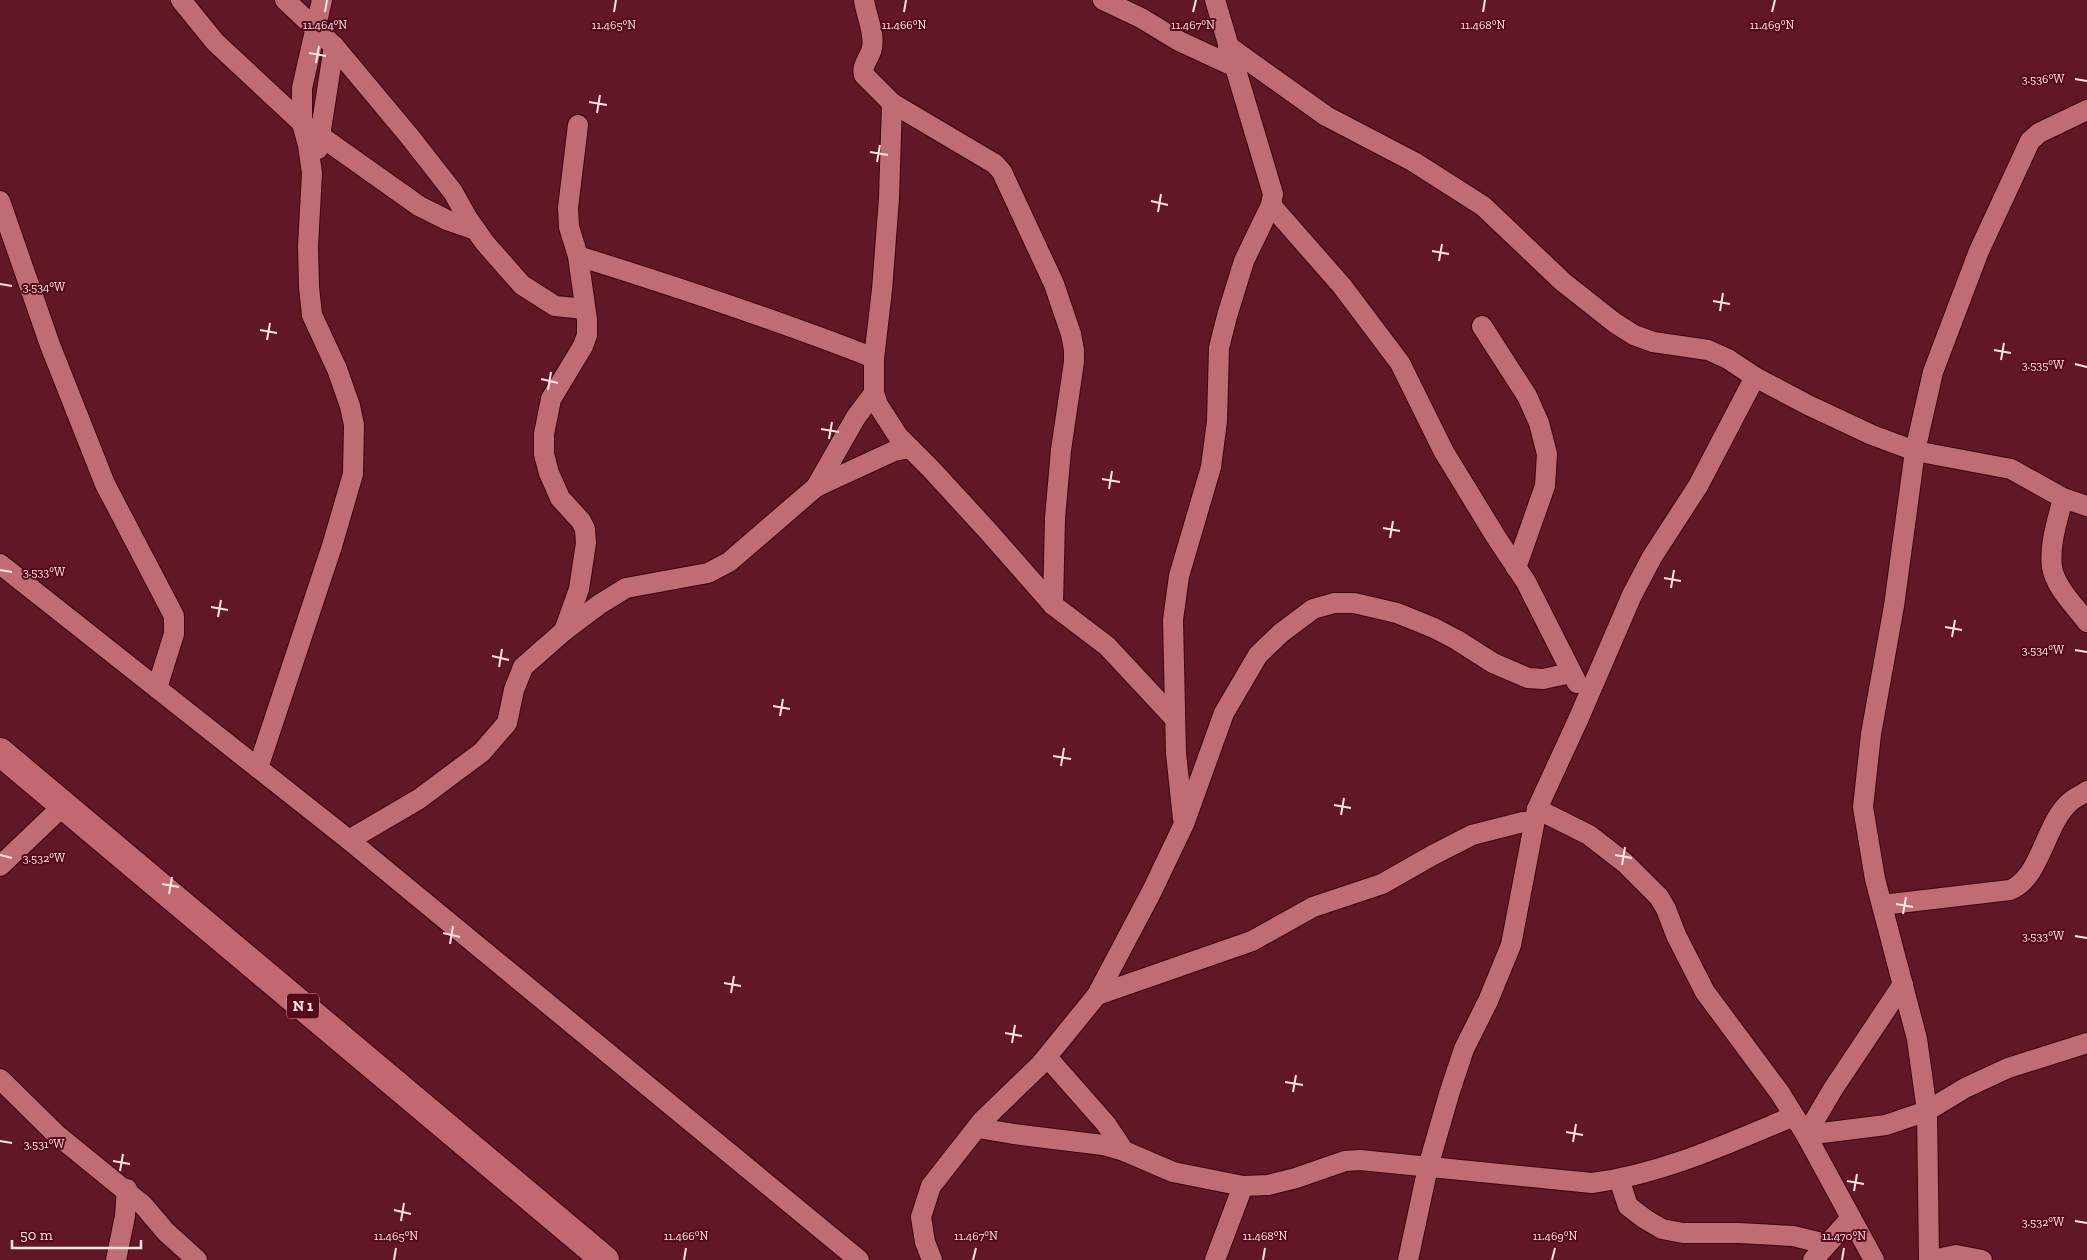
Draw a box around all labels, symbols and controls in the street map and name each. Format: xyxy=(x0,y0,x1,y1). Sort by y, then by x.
text: 11.464°N xyxy=(303,18,347,32)
text: 11.465°N xyxy=(592,18,636,32)
text: 11.466°N xyxy=(882,18,926,32)
text: 11.467°N xyxy=(1171,18,1215,32)
text: 11.468°N xyxy=(1461,18,1505,32)
text: 11.469°N xyxy=(1750,18,1794,32)
text: 3.536°W xyxy=(2022,72,2065,86)
text: 3.534°W xyxy=(23,280,66,294)
text: 3.535°W xyxy=(2022,358,2065,372)
text: 3.533°W xyxy=(23,565,66,579)
text: 3.534°W xyxy=(2022,643,2065,657)
text: 3.532°W xyxy=(23,851,66,865)
text: 3.533°W xyxy=(2022,929,2065,943)
road number: N 1 xyxy=(287,994,319,1018)
text: 3.531°W xyxy=(24,1137,65,1151)
text: 3.532°W xyxy=(2022,1215,2065,1229)
scale bar xyxy=(12,1218,141,1250)
text: 50 m xyxy=(20,1226,53,1244)
text: 11.465°N xyxy=(374,1229,418,1243)
text: 11.466°N xyxy=(664,1229,708,1243)
text: 11.467°N xyxy=(954,1229,998,1243)
text: 11.468°N xyxy=(1243,1229,1287,1243)
text: 11.469°N xyxy=(1533,1229,1577,1243)
text: 11.470°N xyxy=(1822,1229,1866,1243)

